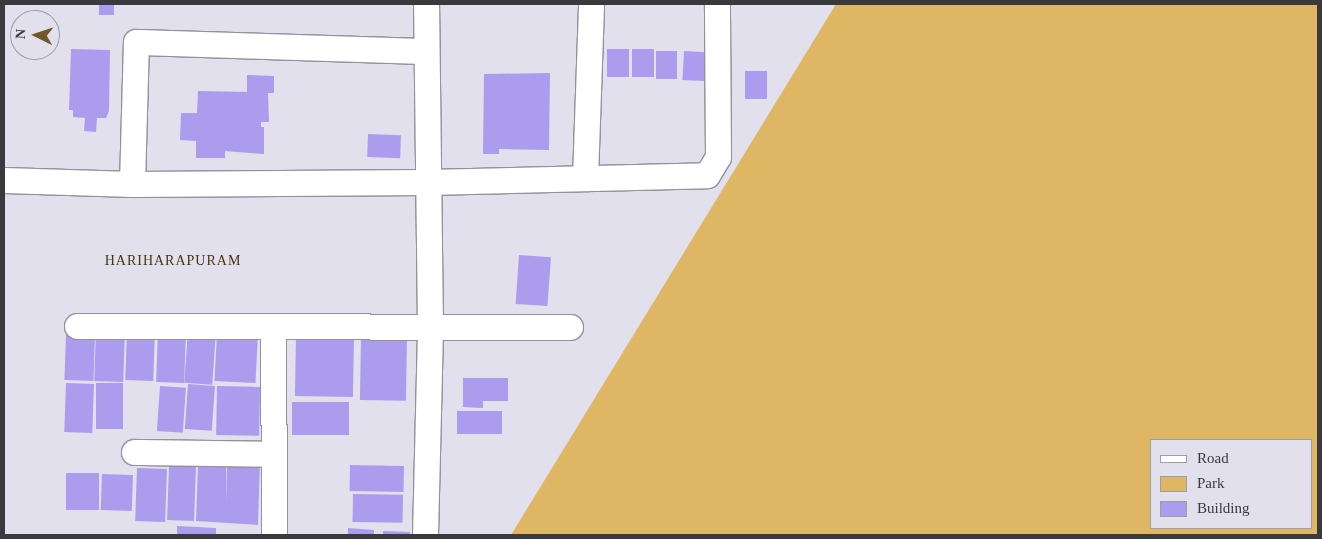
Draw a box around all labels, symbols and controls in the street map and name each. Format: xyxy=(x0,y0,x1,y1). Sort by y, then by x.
north arrow xyxy=(10,10,60,60)
text: N xyxy=(13,28,28,40)
district label: HARIHARAPURAM xyxy=(103,253,243,269)
legend xyxy=(1150,439,1312,529)
text: Road xyxy=(1197,450,1229,466)
text: Park xyxy=(1197,475,1225,491)
text: Building xyxy=(1197,500,1250,516)

